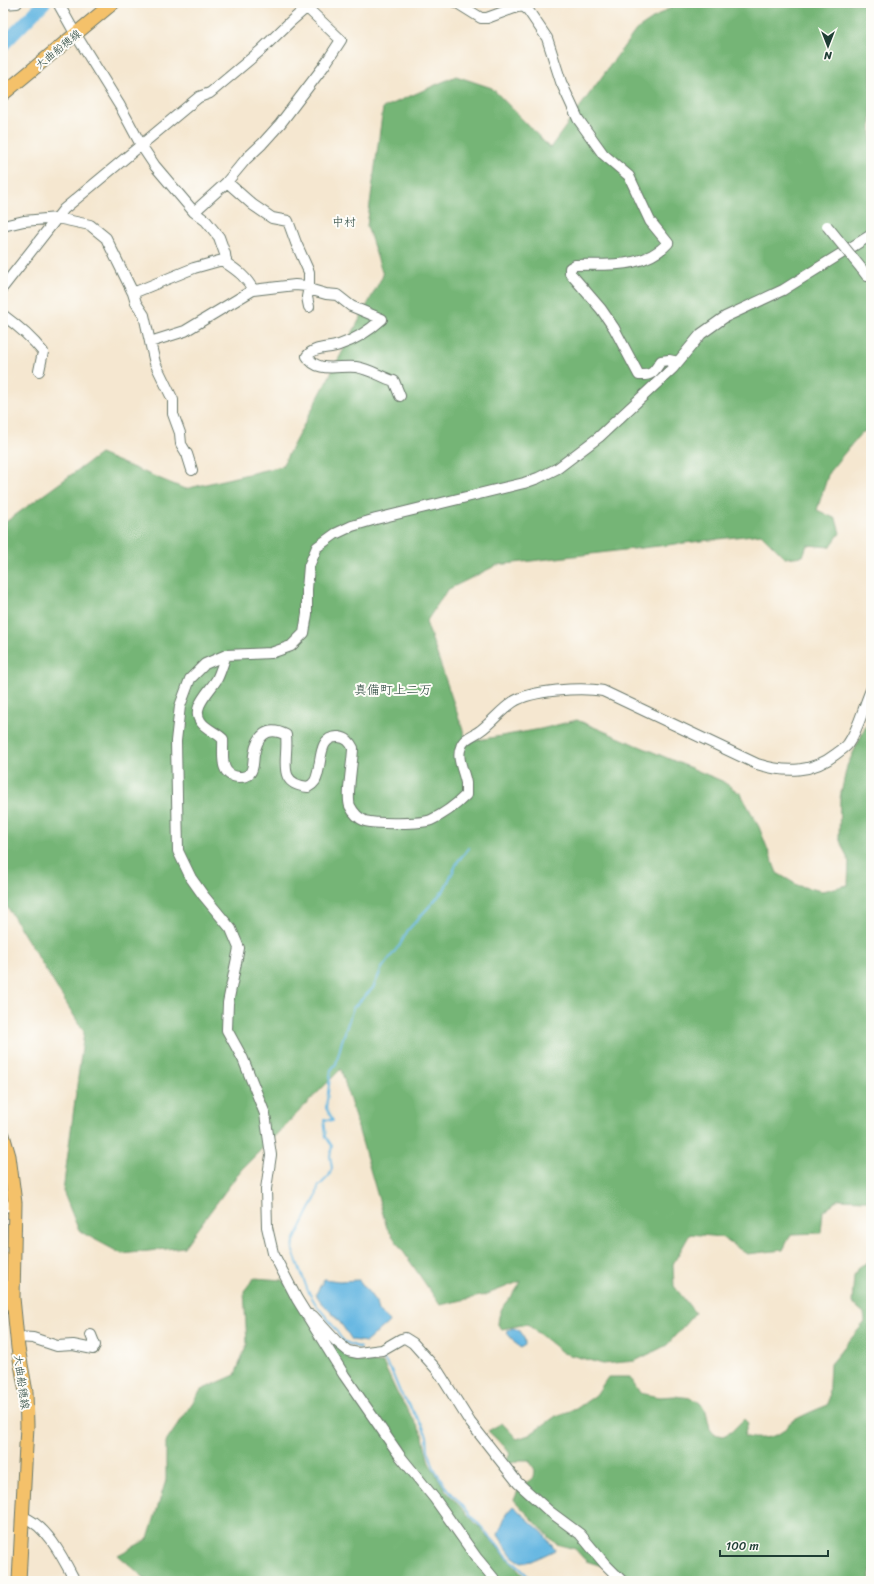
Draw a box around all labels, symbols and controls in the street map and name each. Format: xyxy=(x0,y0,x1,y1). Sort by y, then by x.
street label: 大曲船穂線 xyxy=(31,25,86,74)
north arrow xyxy=(808,26,848,66)
text: N xyxy=(824,46,833,65)
district label: 中村 xyxy=(332,211,356,233)
district label: 真備町上二万 xyxy=(354,678,432,701)
street label: 大曲船穂線 xyxy=(8,1354,35,1411)
scale bar xyxy=(720,1532,828,1558)
text: 100 m xyxy=(726,1535,759,1557)

